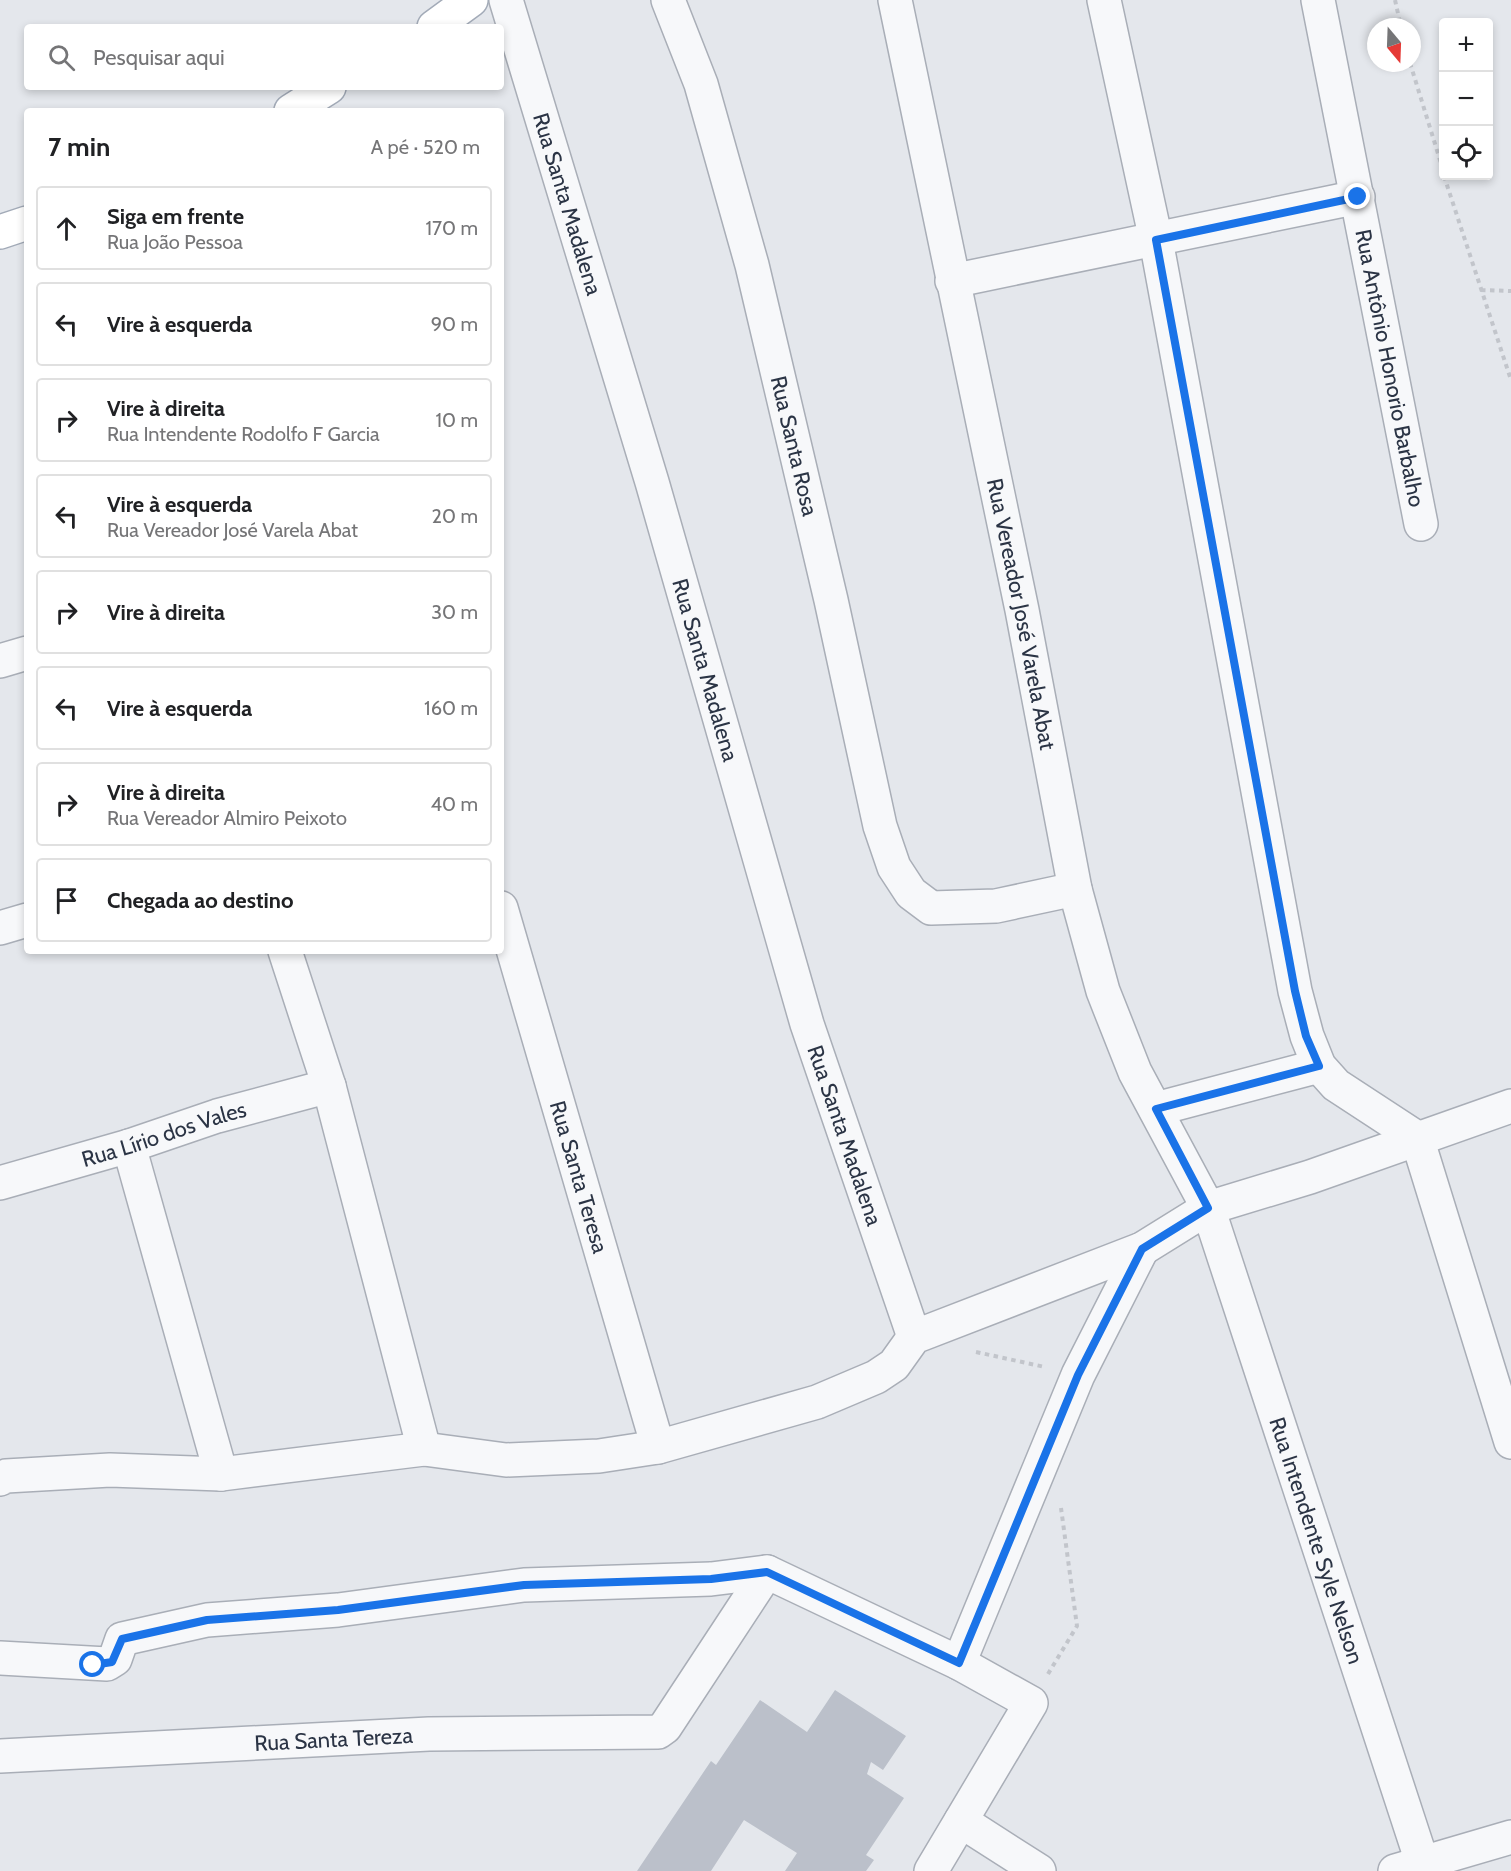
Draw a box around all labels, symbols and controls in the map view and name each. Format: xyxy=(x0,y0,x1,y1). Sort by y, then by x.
north arrow xyxy=(1367,18,1421,72)
map controls xyxy=(1439,18,1493,180)
button: + xyxy=(1439,18,1493,72)
search box xyxy=(24,24,504,90)
icon: search xyxy=(45,41,78,74)
text: Pesquisar aqui xyxy=(93,44,225,71)
button: − xyxy=(1439,72,1493,126)
street label: Rua Santa Madalena xyxy=(527,110,608,299)
button: locate xyxy=(1439,126,1493,180)
text: 7 min xyxy=(48,131,110,163)
text: A pé · 520 m xyxy=(371,135,480,159)
route end xyxy=(1344,183,1370,209)
text: Siga em frente xyxy=(107,203,244,230)
icon: ahead xyxy=(50,212,83,245)
text: 170 m xyxy=(426,216,478,240)
street label: Rua Antônio Honorio Barbalho xyxy=(1350,227,1431,509)
text: Rua João Pessoa xyxy=(107,230,243,254)
icon: left xyxy=(50,308,83,341)
text: Vire à esquerda xyxy=(107,311,252,338)
text: 90 m xyxy=(431,312,478,336)
street label: Rua Santa Rosa xyxy=(765,373,824,519)
text: Vire à direita xyxy=(107,395,225,422)
icon: right xyxy=(50,404,83,437)
text: 10 m xyxy=(435,408,478,432)
text: Rua Intendente Rodolfo F Garcia xyxy=(107,422,380,446)
street label: Rua Vereador José Varela Abat xyxy=(981,476,1062,753)
text: Vire à esquerda xyxy=(107,491,252,518)
icon: left xyxy=(50,500,83,533)
text: 20 m xyxy=(432,504,478,528)
text: Rua Vereador José Varela Abat xyxy=(107,518,358,542)
street label: Rua Santa Madalena xyxy=(667,575,745,765)
icon: right xyxy=(50,596,83,629)
text: Vire à direita xyxy=(107,599,225,626)
text: 30 m xyxy=(431,600,478,624)
icon: left xyxy=(50,692,83,725)
text: Vire à esquerda xyxy=(107,695,252,722)
text: 160 m xyxy=(424,696,478,720)
text: Vire à direita xyxy=(107,779,225,806)
icon: right xyxy=(50,788,83,821)
text: 40 m xyxy=(430,792,478,816)
text: Rua Vereador Almiro Peixoto xyxy=(107,806,347,830)
icon: arrive xyxy=(50,884,83,917)
text: Chegada ao destino xyxy=(107,887,293,914)
street label: Rua Santa Madalena xyxy=(802,1042,889,1229)
street label: Rua Lírio dos Vales xyxy=(78,1095,249,1172)
street label: Rua Santa Teresa xyxy=(544,1097,614,1257)
street label: Rua Intendente Syle Nelson xyxy=(1264,1414,1370,1667)
route start xyxy=(79,1651,105,1677)
street label: Rua Santa Tereza xyxy=(254,1721,414,1756)

